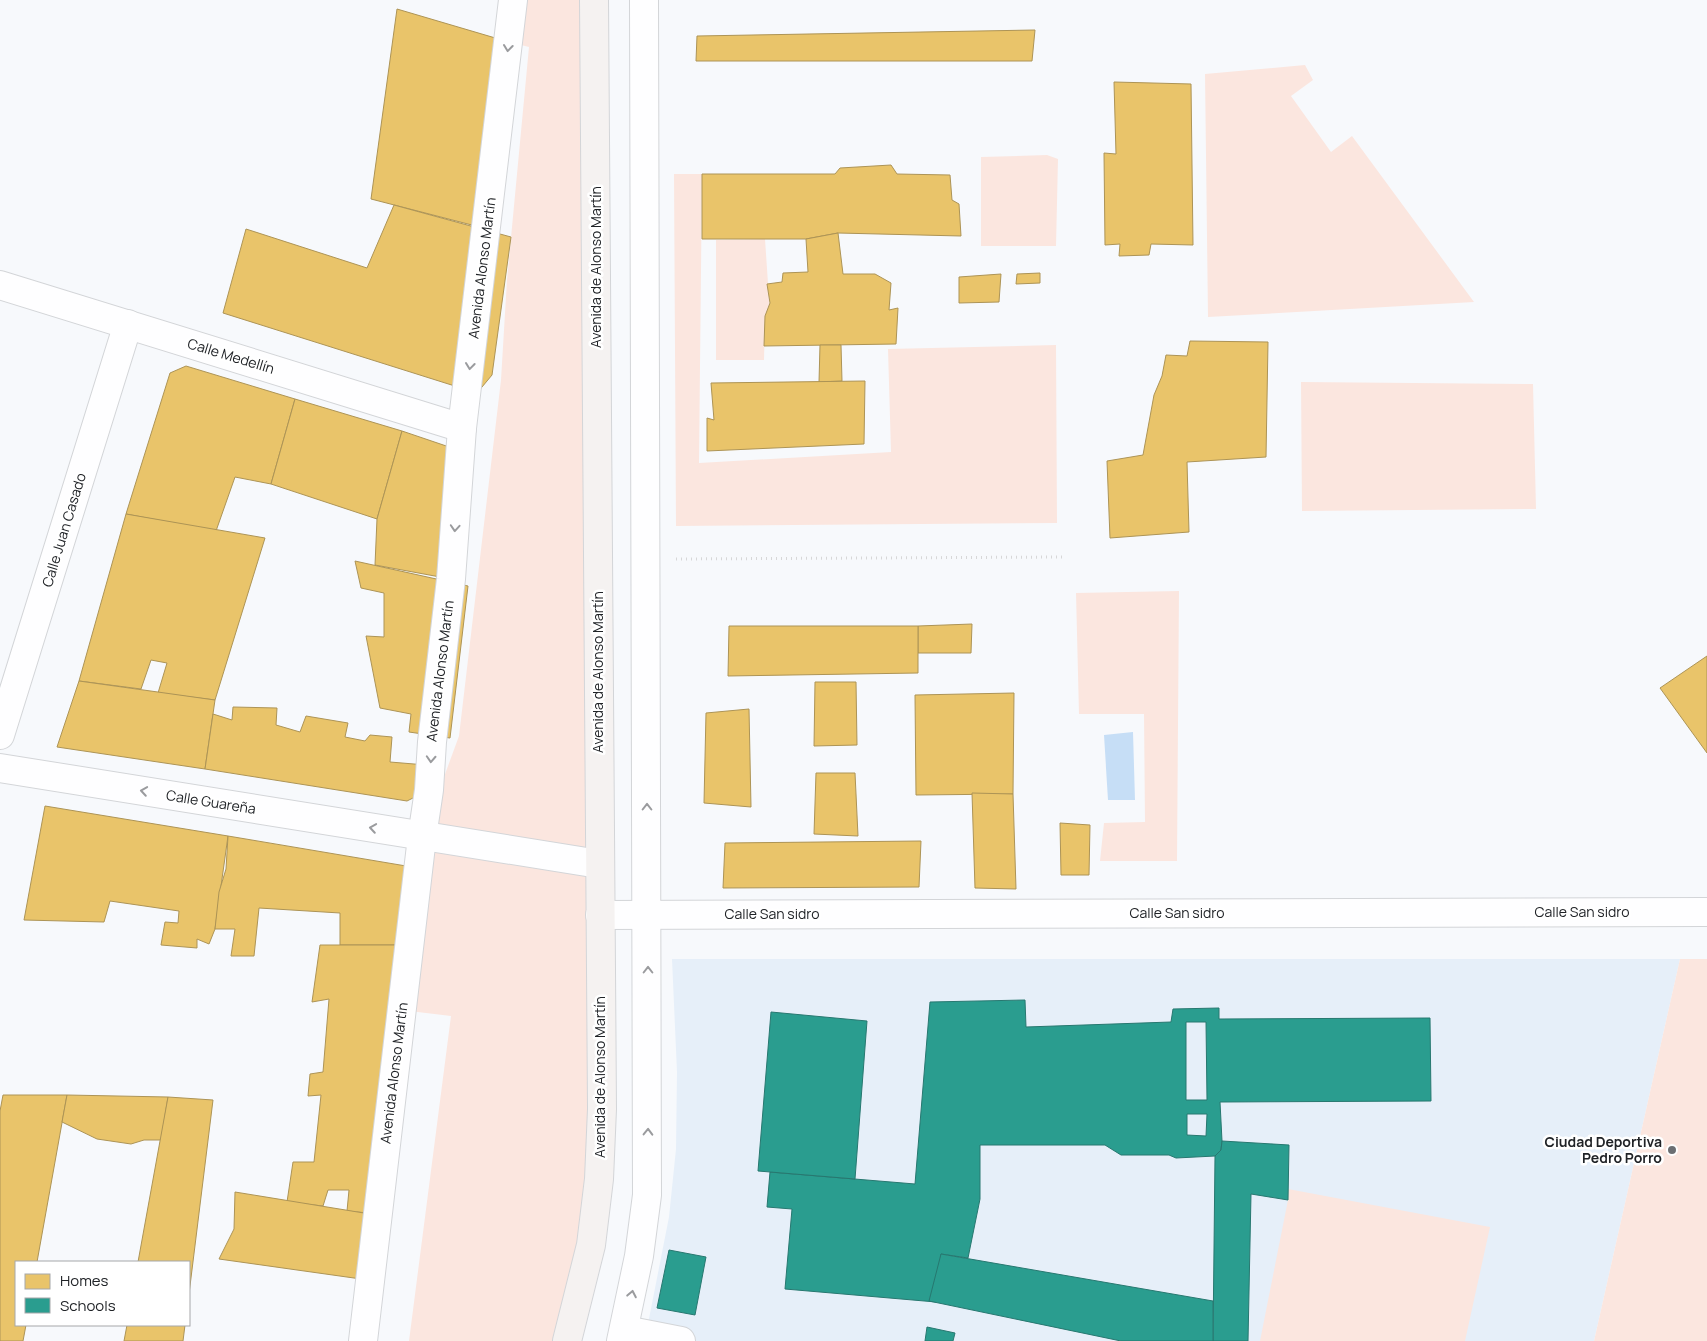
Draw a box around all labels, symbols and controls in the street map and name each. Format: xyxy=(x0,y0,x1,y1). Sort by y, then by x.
one-way arrow xyxy=(503,45,514,53)
street label: Avenida de Alonso Martín xyxy=(586,186,605,348)
street label: Avenida Alonso Martín xyxy=(463,196,500,340)
street label: Calle Medellín xyxy=(185,333,277,378)
one-way arrow xyxy=(465,363,476,371)
street label: Calle Juan Casado xyxy=(37,470,90,589)
one-way arrow xyxy=(450,524,461,532)
street label: Avenida de Alonso Martín xyxy=(588,591,607,753)
street label: Avenida Alonso Martín xyxy=(421,599,458,743)
one-way arrow xyxy=(425,755,436,763)
street label: Calle Guareña xyxy=(165,785,257,818)
one-way arrow xyxy=(140,787,148,797)
one-way arrow xyxy=(642,803,652,811)
one-way arrow xyxy=(369,824,378,834)
street label: Calle San sidro xyxy=(1535,902,1629,921)
street label: Calle San sidro xyxy=(1130,903,1224,922)
street label: Calle San sidro xyxy=(725,904,819,923)
one-way arrow xyxy=(643,966,653,974)
street label: Avenida de Alonso Martín xyxy=(590,996,609,1158)
street label: Avenida Alonso Martín xyxy=(375,1001,412,1145)
one-way arrow xyxy=(643,1128,653,1136)
place label: Ciudad Deportiva Pedro Porro xyxy=(1545,1132,1662,1167)
marker: Ciudad Deportiva Pedro Porro xyxy=(1666,1144,1678,1156)
legend xyxy=(15,1261,190,1326)
text: Homes xyxy=(60,1270,109,1291)
one-way arrow xyxy=(626,1289,636,1298)
text: Schools xyxy=(60,1295,116,1316)

